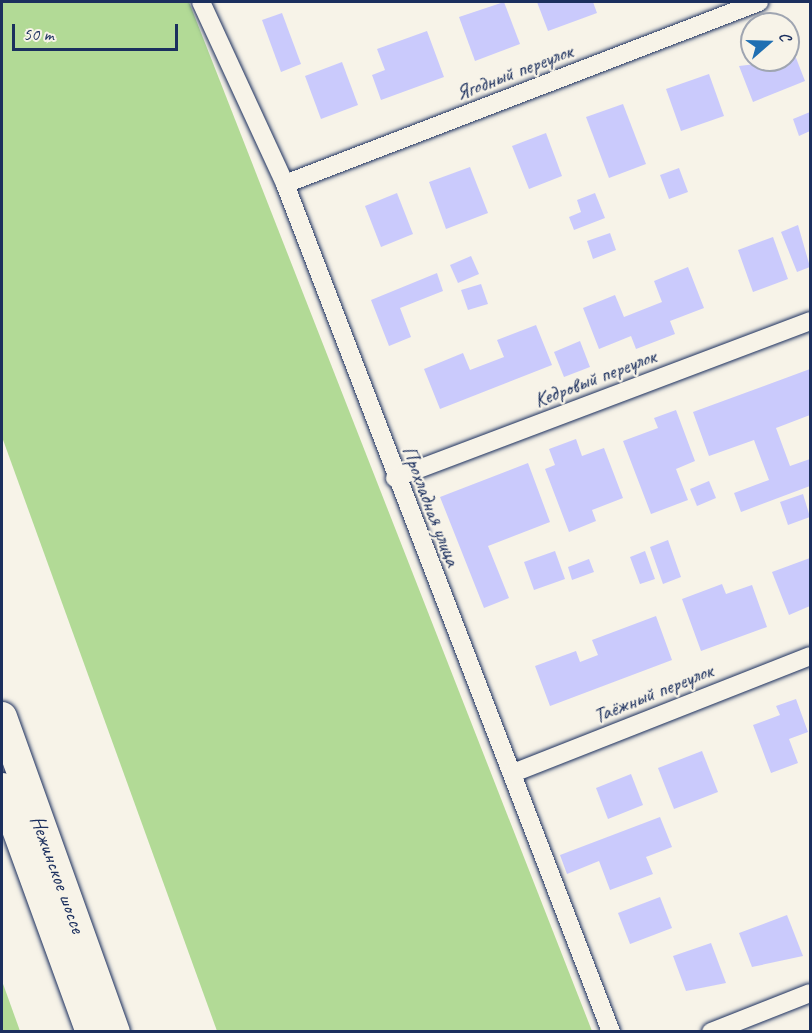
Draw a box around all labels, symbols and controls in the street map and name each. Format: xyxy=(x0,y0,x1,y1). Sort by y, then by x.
scale bar xyxy=(15,12,182,50)
north arrow xyxy=(740,12,800,72)
text: 50 m xyxy=(23,23,54,45)
text: С xyxy=(774,29,796,44)
street label: Ягодный переулок xyxy=(452,38,576,106)
street label: Кедровый переулок xyxy=(531,343,659,413)
street label: Прохладная улица xyxy=(396,442,466,570)
street label: Таёжный переулок xyxy=(590,658,716,728)
street label: Нежинское шоссе xyxy=(25,811,91,937)

